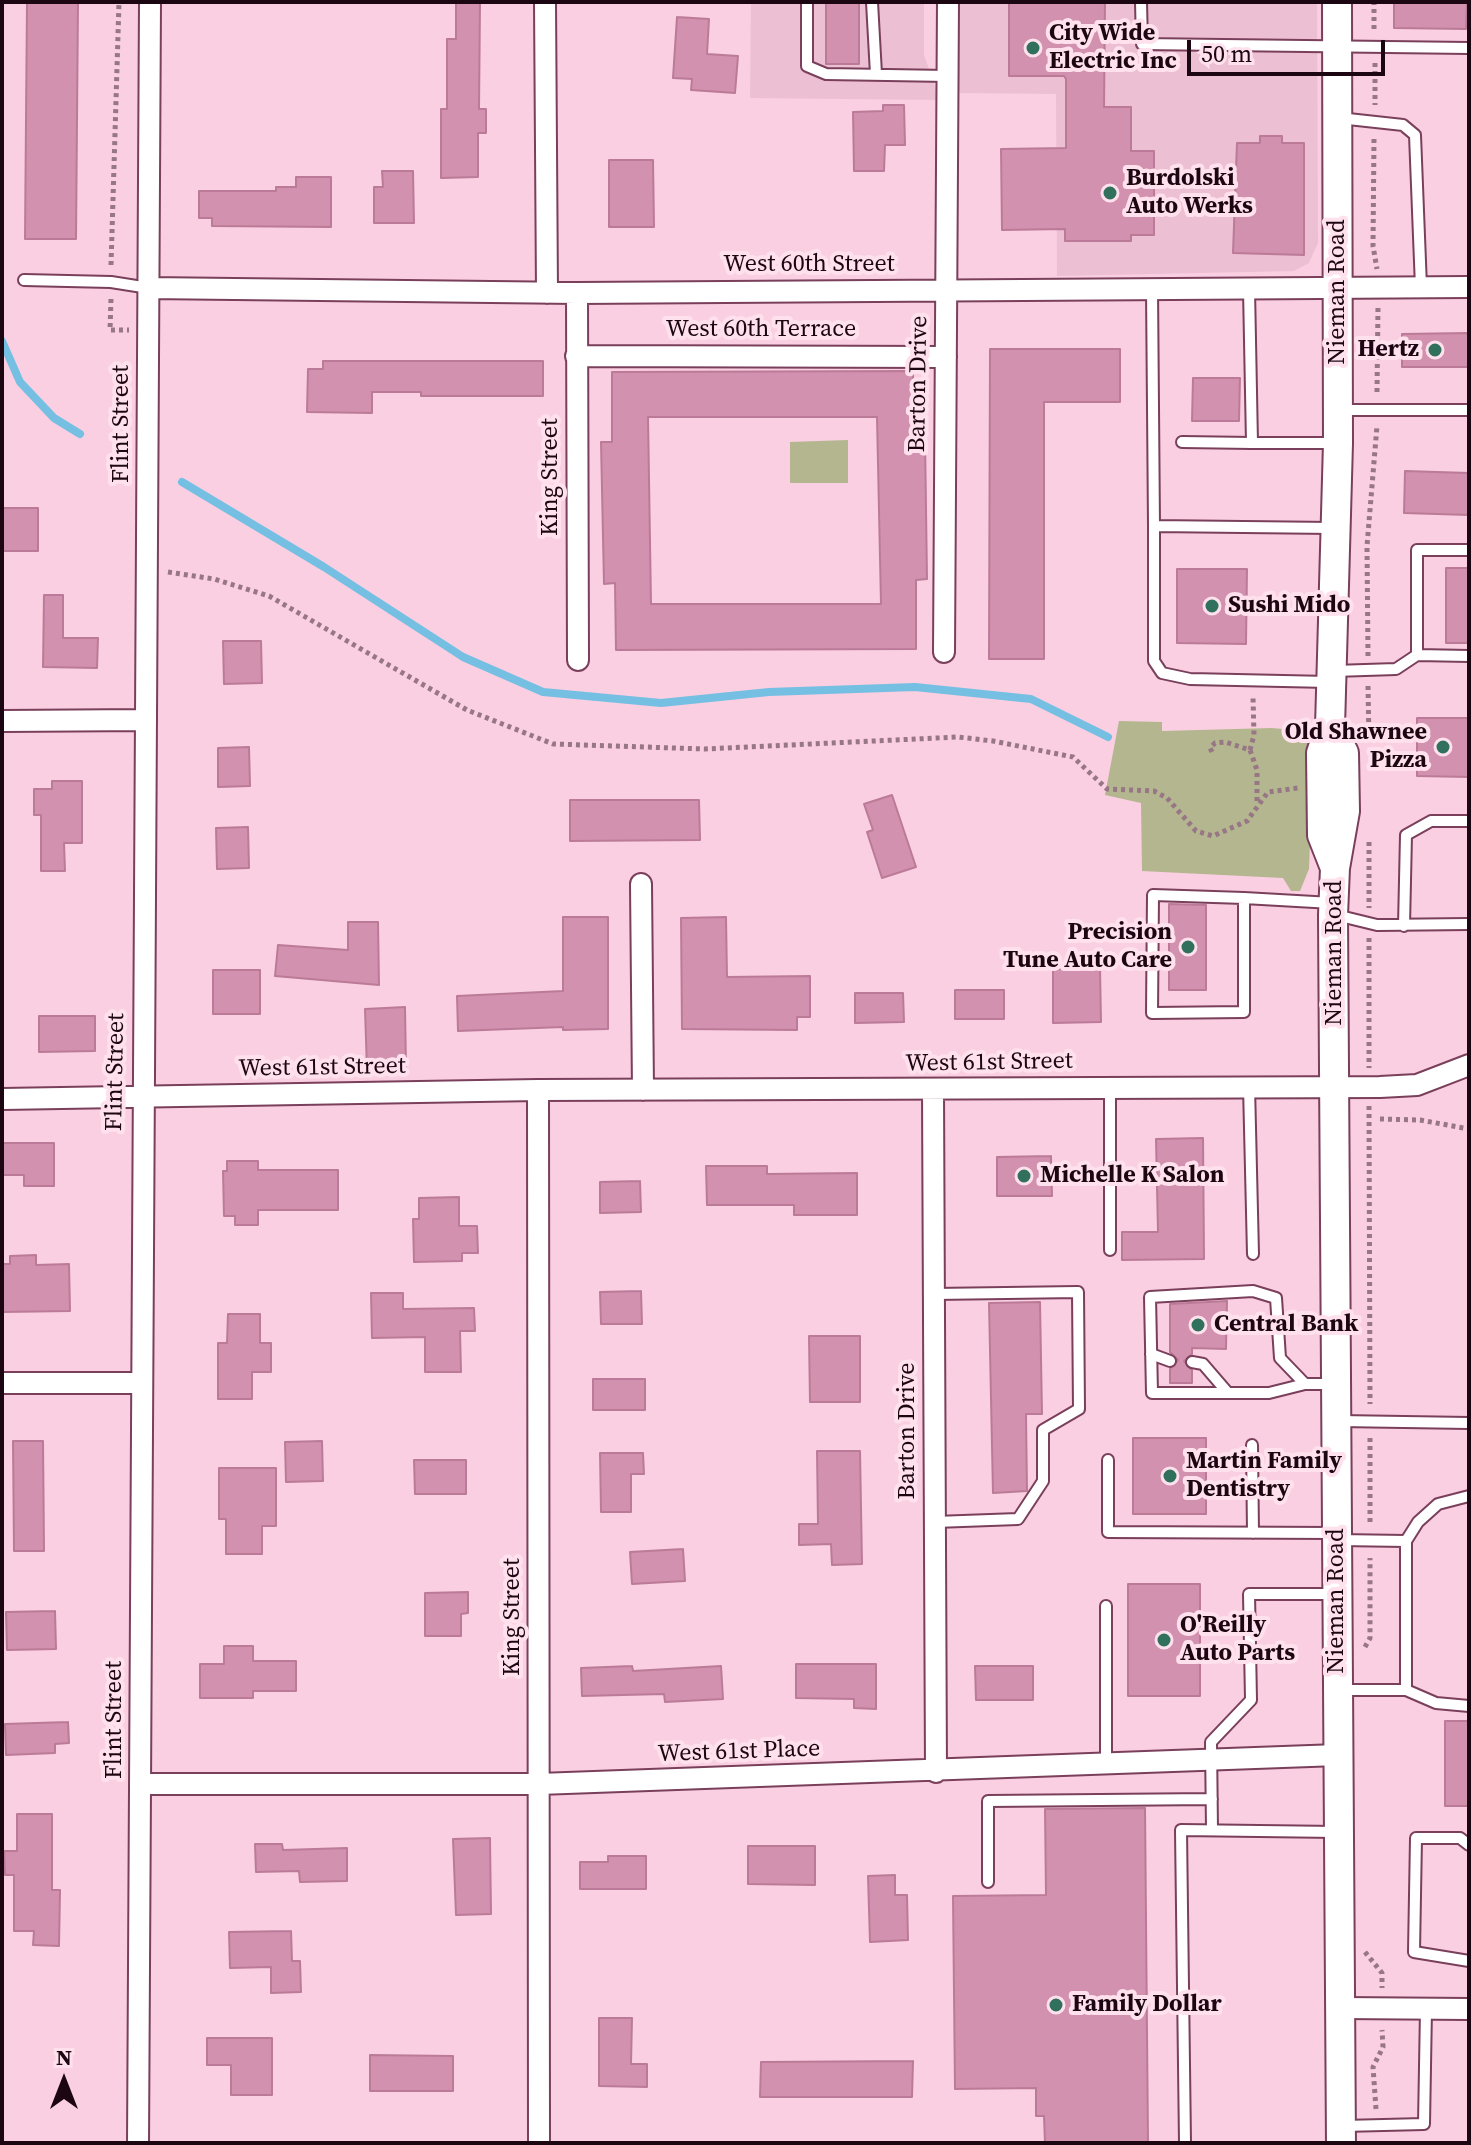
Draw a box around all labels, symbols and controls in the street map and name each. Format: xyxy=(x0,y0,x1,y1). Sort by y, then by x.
place label: City Wide Electric Inc xyxy=(1049,20,1177,76)
scale bar xyxy=(1191,24,1389,74)
text: 50 m xyxy=(1201,37,1252,70)
marker: City Wide Electric Inc xyxy=(1024,39,1042,57)
place label: Burdolski Auto Werks xyxy=(1126,165,1253,221)
marker: Burdolski Auto Werks xyxy=(1101,184,1119,202)
street label: Nieman Road xyxy=(1324,219,1352,365)
street label: West 60th Street xyxy=(723,251,895,279)
street label: Barton Drive xyxy=(903,315,935,453)
street label: West 60th Terrace xyxy=(666,316,856,344)
place label: Hertz xyxy=(1358,336,1419,364)
marker: Hertz xyxy=(1426,341,1444,359)
street label: Flint Street xyxy=(108,365,136,483)
street label: King Street xyxy=(537,418,565,536)
place label: Sushi Mido xyxy=(1228,592,1350,620)
marker: Sushi Mido xyxy=(1203,597,1221,615)
place label: Old Shawnee Pizza xyxy=(1285,719,1427,775)
marker: Old Shawnee Pizza xyxy=(1434,738,1452,756)
street label: Nieman Road xyxy=(1321,880,1349,1026)
place label: Precision Tune Auto Care xyxy=(1003,919,1172,975)
marker: Precision Tune Auto Care xyxy=(1179,938,1197,956)
street label: Flint Street xyxy=(101,1013,131,1131)
street label: West 61st Street xyxy=(905,1047,1073,1079)
street label: West 61st Street xyxy=(238,1052,406,1084)
place label: Michelle K Salon xyxy=(1040,1162,1225,1190)
marker: Michelle K Salon xyxy=(1015,1167,1033,1185)
place label: Central Bank xyxy=(1214,1311,1358,1339)
marker: Central Bank xyxy=(1189,1316,1207,1334)
street label: Barton Drive xyxy=(894,1363,922,1499)
place label: Martin Family Dentistry xyxy=(1186,1448,1342,1504)
marker: Martin Family Dentistry xyxy=(1161,1467,1179,1485)
street label: Nieman Road xyxy=(1323,1528,1351,1674)
street label: King Street xyxy=(499,1558,527,1676)
place label: O'Reilly Auto Parts xyxy=(1180,1612,1295,1668)
marker: O'Reilly Auto Parts xyxy=(1155,1631,1173,1649)
street label: Flint Street xyxy=(101,1661,129,1779)
street label: West 61st Place xyxy=(657,1735,821,1769)
place label: Family Dollar xyxy=(1072,1991,1222,2019)
marker: Family Dollar xyxy=(1047,1996,1065,2014)
north arrow xyxy=(24,2041,104,2121)
text: N xyxy=(56,2042,72,2072)

